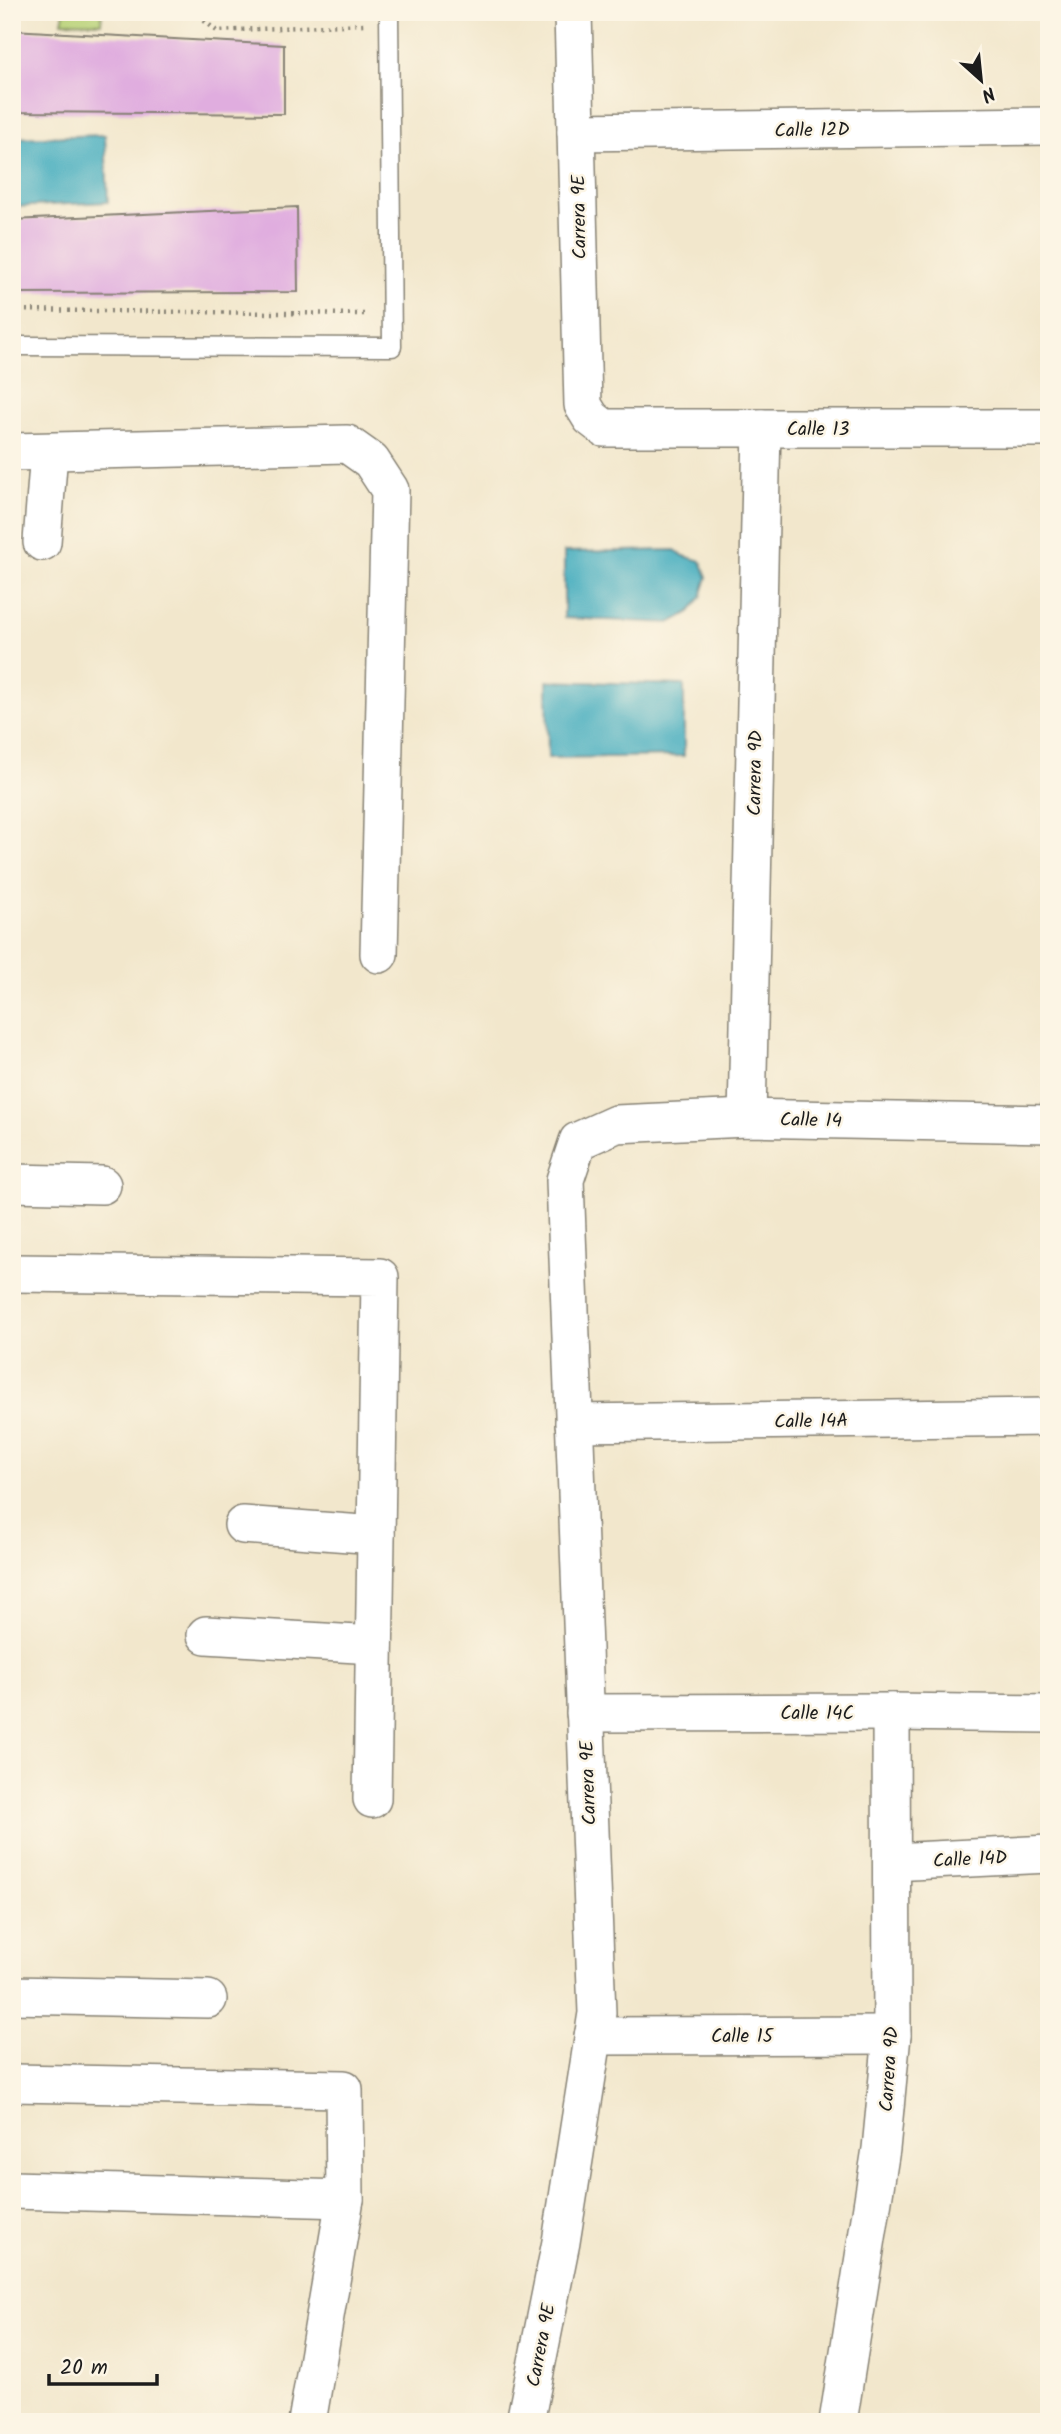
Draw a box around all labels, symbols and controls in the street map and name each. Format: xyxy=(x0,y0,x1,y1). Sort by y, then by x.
north arrow xyxy=(946,46,1016,116)
text: N xyxy=(976,77,1000,109)
street label: Calle 12D xyxy=(774,115,850,147)
street label: Carrera 9E xyxy=(564,174,596,260)
street label: Calle 13 xyxy=(787,415,849,445)
street label: Carrera 9D xyxy=(740,730,772,816)
street label: Calle 14 xyxy=(780,1105,842,1137)
street label: Calle 14A xyxy=(774,1406,848,1438)
street label: Calle 14C xyxy=(780,1699,854,1729)
street label: Carrera 9E xyxy=(573,1739,605,1826)
street label: Calle 14D xyxy=(932,1843,1008,1877)
street label: Calle 15 xyxy=(711,2022,775,2052)
street label: Carrera 9D xyxy=(872,2025,908,2113)
street label: Carrera 9E xyxy=(519,2300,565,2390)
scale bar xyxy=(49,2343,158,2387)
text: 20 m xyxy=(60,2352,108,2385)

